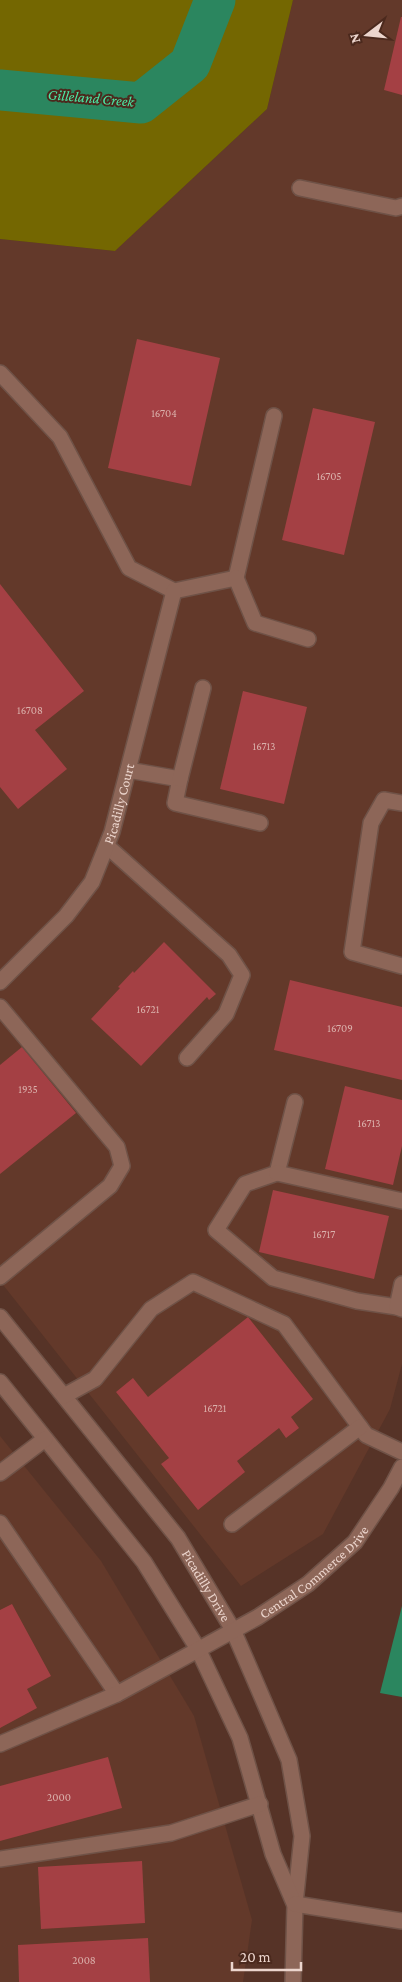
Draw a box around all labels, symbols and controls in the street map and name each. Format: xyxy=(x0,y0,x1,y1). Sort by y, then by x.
north arrow xyxy=(342,10,392,60)
text: N xyxy=(345,31,364,45)
water label: Gilleland Creek xyxy=(47,86,136,110)
house number: 16704 xyxy=(151,407,177,419)
house number: 16705 xyxy=(316,470,342,482)
house number: 16708 xyxy=(17,704,43,716)
house number: 16713 xyxy=(253,740,275,752)
street label: Picadilly Court xyxy=(100,762,137,846)
house number: 16721 xyxy=(137,1003,160,1015)
house number: 16709 xyxy=(327,1022,353,1034)
house number: 1935 xyxy=(18,1083,38,1095)
house number: 16713 xyxy=(358,1117,380,1129)
house number: 16717 xyxy=(313,1228,335,1240)
house number: 16721 xyxy=(204,1402,227,1414)
street label: Central Commerce Drive xyxy=(256,1523,372,1622)
street label: Picadilly Drive xyxy=(179,1547,234,1624)
house number: 2000 xyxy=(47,1791,71,1803)
scale bar xyxy=(232,1940,301,1972)
text: 20 m xyxy=(240,1949,271,1965)
house number: 2008 xyxy=(72,1954,96,1966)

